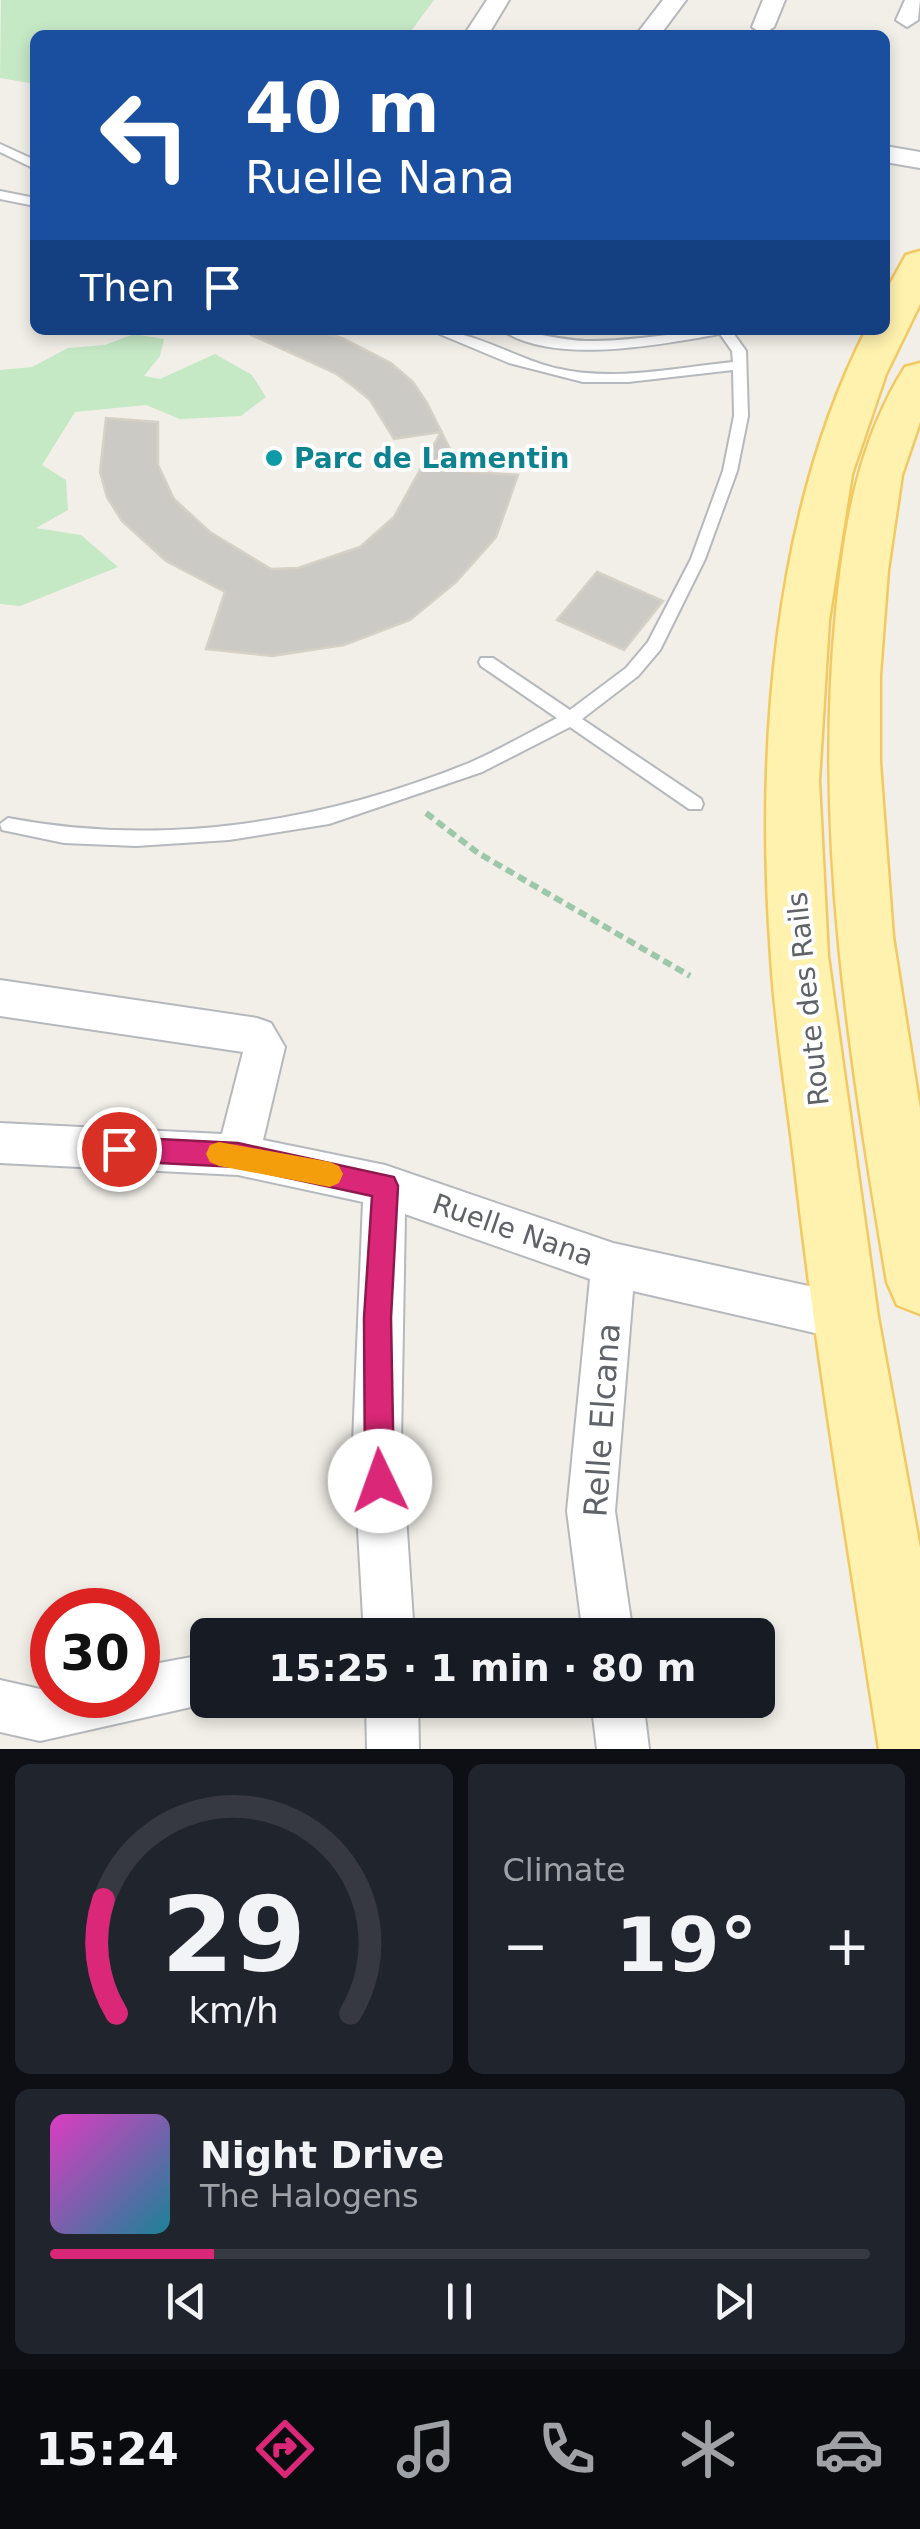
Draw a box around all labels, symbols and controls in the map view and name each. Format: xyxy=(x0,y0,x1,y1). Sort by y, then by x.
text: 40 m xyxy=(245,67,440,149)
icon: left xyxy=(80,70,210,200)
text: Ruelle Nana xyxy=(245,151,515,204)
icon: arrive xyxy=(195,260,250,315)
text: Then xyxy=(80,266,175,310)
place label: Parc de Lamentin xyxy=(294,442,569,475)
marker: Parc de Lamentin xyxy=(263,447,285,469)
street label: Route des Rails xyxy=(780,890,836,1108)
pin xyxy=(77,1107,162,1192)
icon: arrive xyxy=(92,1122,147,1177)
street label: Ruelle Nana xyxy=(428,1187,598,1273)
street label: Relle Elcana xyxy=(576,1322,628,1518)
position arrow xyxy=(328,1429,432,1533)
speed limit sign: 30 xyxy=(30,1588,160,1718)
text: 15:25 · 1 min · 80 m xyxy=(269,1646,696,1690)
text: Climate xyxy=(503,1851,626,1889)
text: 29 xyxy=(161,1874,306,1996)
text: 19° xyxy=(615,1901,757,1989)
text: − xyxy=(503,1914,549,1978)
text: + xyxy=(824,1914,870,1978)
text: km/h xyxy=(189,1990,279,2031)
text: Night Drive xyxy=(200,2133,444,2177)
text: The Halogens xyxy=(200,2177,419,2215)
icon: previous xyxy=(159,2274,214,2329)
icon: pause xyxy=(432,2274,487,2329)
icon: next xyxy=(706,2274,761,2329)
icon: directions xyxy=(250,2414,320,2484)
icon: music xyxy=(391,2414,461,2484)
icon: phone xyxy=(532,2414,602,2484)
icon: climate xyxy=(673,2414,743,2484)
icon: car xyxy=(814,2414,884,2484)
text: 15:24 xyxy=(36,2423,179,2476)

